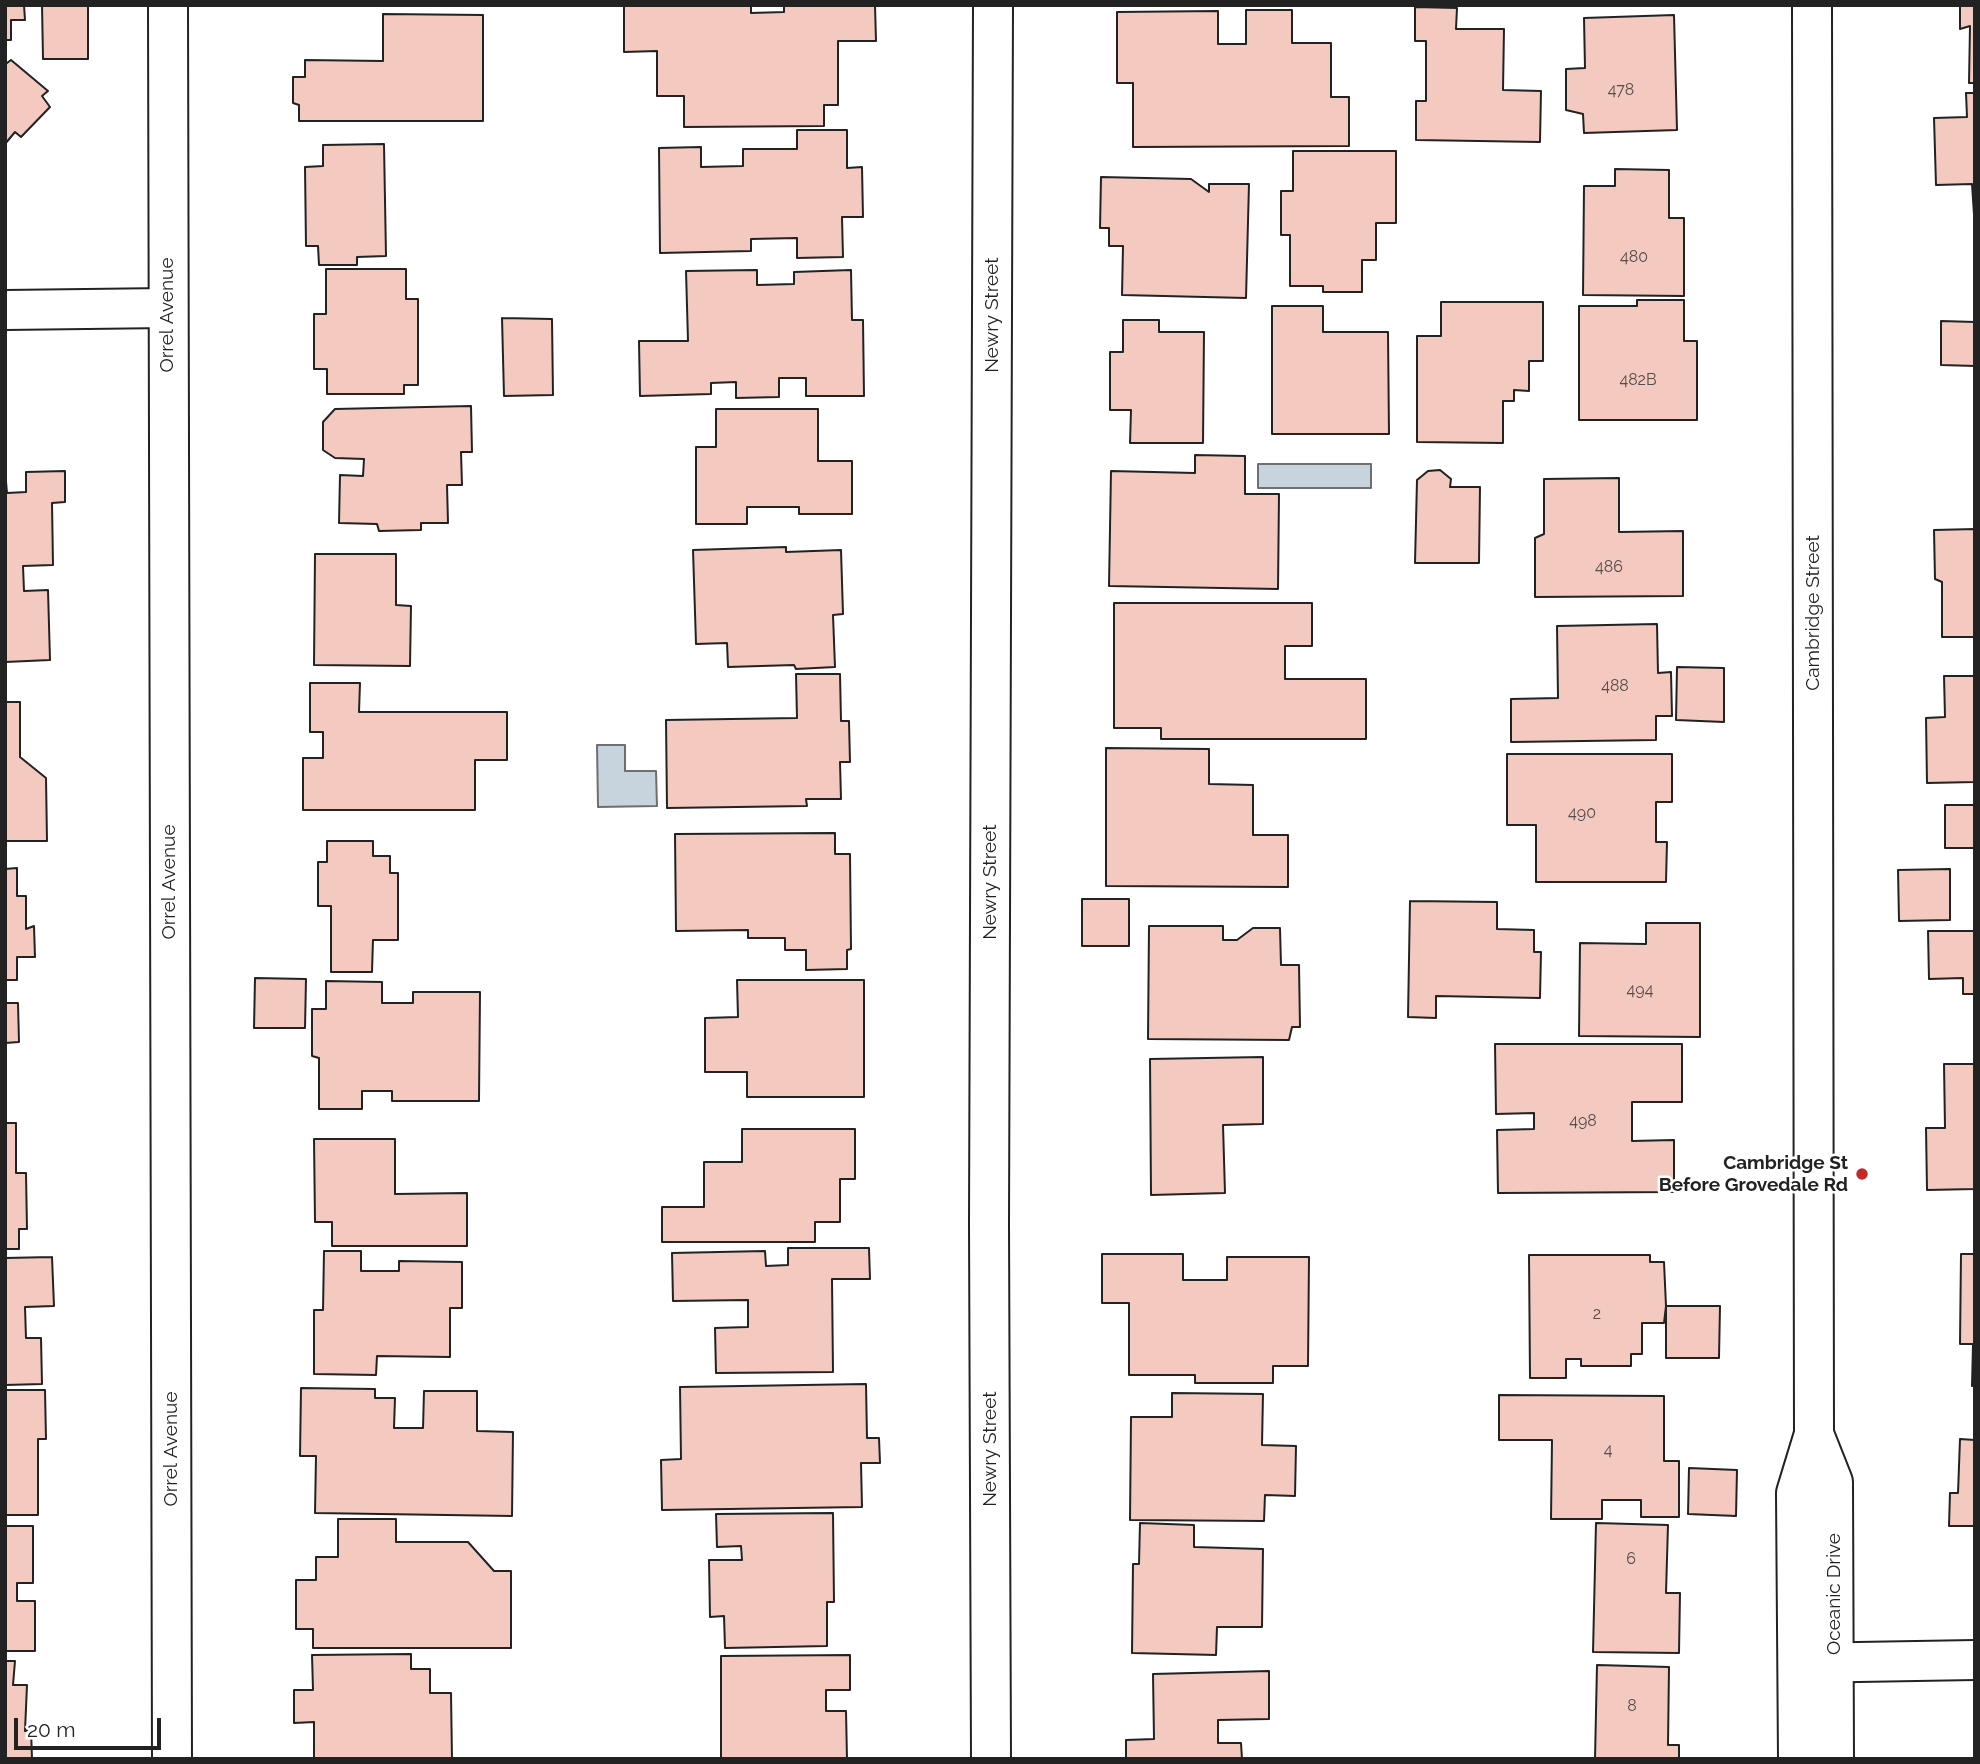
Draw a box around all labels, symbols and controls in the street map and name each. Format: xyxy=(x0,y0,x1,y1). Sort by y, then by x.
house number: 478 xyxy=(1608,80,1634,100)
house number: 480 xyxy=(1620,247,1648,267)
street label: Orrel Avenue xyxy=(156,257,178,373)
street label: Newry Street xyxy=(981,257,1003,373)
house number: 482B xyxy=(1619,370,1657,390)
street label: Cambridge Street xyxy=(1802,535,1824,691)
house number: 486 xyxy=(1595,557,1623,577)
house number: 488 xyxy=(1601,676,1629,696)
house number: 490 xyxy=(1568,803,1596,823)
street label: Orrel Avenue xyxy=(158,824,180,940)
street label: Newry Street xyxy=(979,824,1001,940)
house number: 494 xyxy=(1627,980,1653,1000)
house number: 498 xyxy=(1569,1111,1597,1131)
place label: Cambridge St Before Grovedale Rd xyxy=(1659,1152,1848,1196)
marker: Cambridge St Before Grovedale Rd xyxy=(1854,1166,1870,1182)
house number: 2 xyxy=(1593,1304,1601,1324)
street label: Orrel Avenue xyxy=(160,1391,182,1507)
street label: Newry Street xyxy=(979,1391,1001,1507)
house number: 4 xyxy=(1604,1440,1612,1460)
street label: Oceanic Drive xyxy=(1823,1533,1845,1655)
house number: 6 xyxy=(1626,1549,1636,1569)
house number: 8 xyxy=(1627,1696,1637,1716)
scale bar xyxy=(18,1704,164,1748)
text: 20 m xyxy=(27,1717,75,1742)

